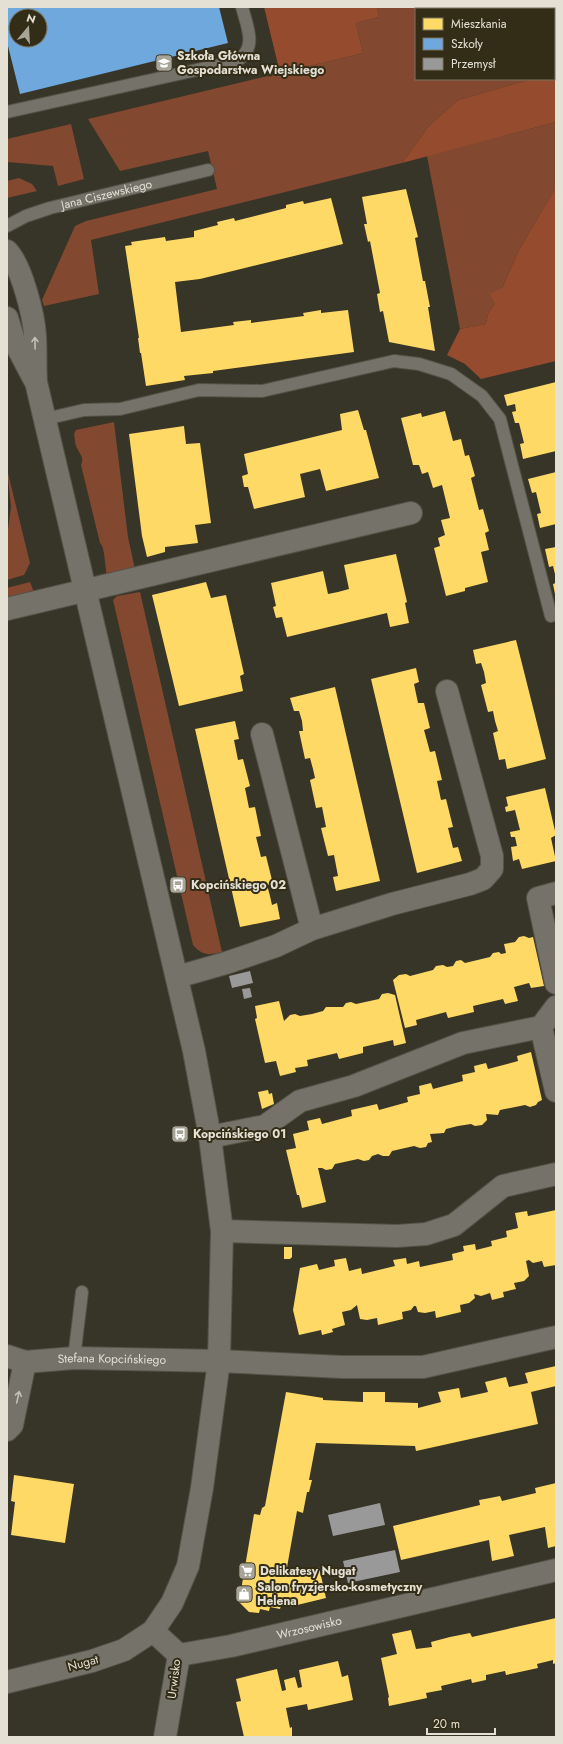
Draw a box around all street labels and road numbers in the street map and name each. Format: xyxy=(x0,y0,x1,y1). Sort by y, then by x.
street label: Jana Ciszewskiego xyxy=(57,175,154,214)
street label: Stefana Kopcińskiego xyxy=(57,1349,167,1369)
street label: Wrzosowisko xyxy=(275,1611,344,1644)
street label: Nugat xyxy=(66,1650,100,1676)
street label: Urwisko xyxy=(163,1658,185,1700)

